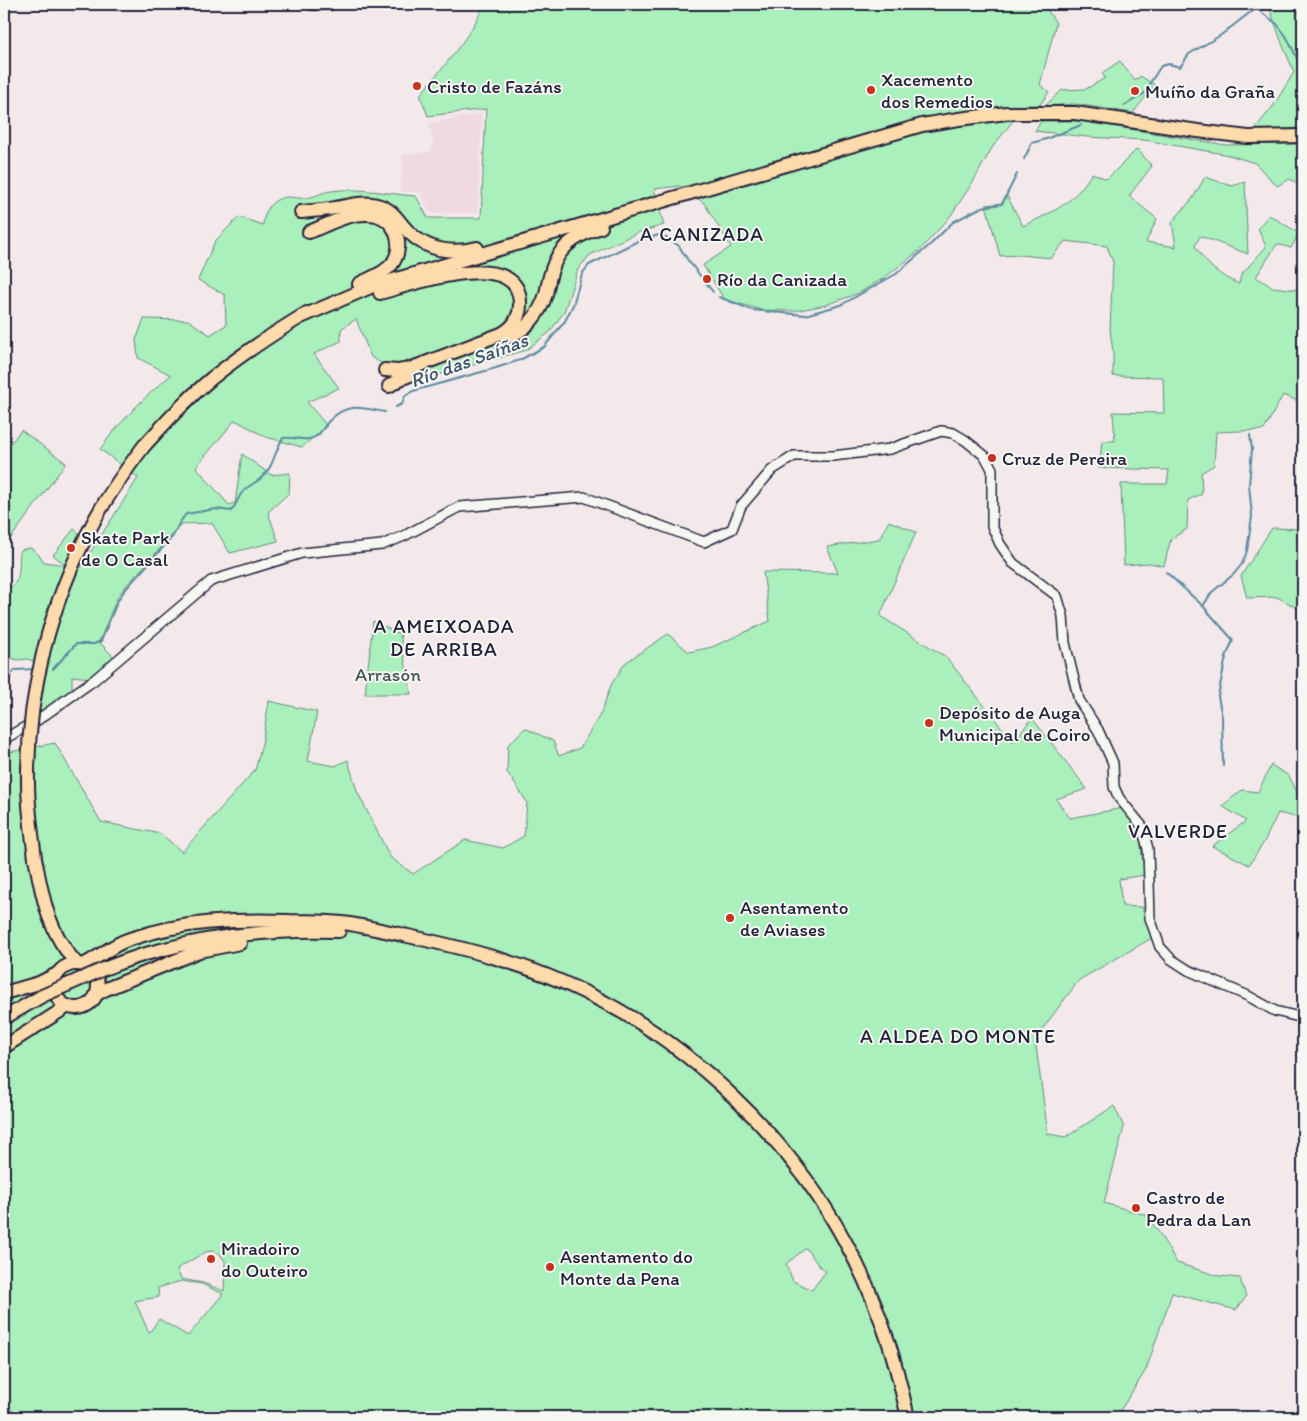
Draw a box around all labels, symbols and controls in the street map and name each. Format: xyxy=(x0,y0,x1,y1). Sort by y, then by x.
place label: Xacemento dos Remedios xyxy=(881,68,993,113)
place label: Cristo de Fazáns xyxy=(427,75,562,98)
marker: Cristo de Fazáns xyxy=(411,80,423,92)
place label: Muíño da Graña xyxy=(1145,80,1275,103)
marker: Xacemento dos Remedios xyxy=(865,84,877,96)
marker: Muíño da Graña xyxy=(1129,85,1141,97)
district label: A CANIZADA xyxy=(640,222,764,246)
place label: Río da Canizada xyxy=(717,268,847,291)
marker: Río da Canizada xyxy=(701,273,713,285)
water label: Río das Saíñas xyxy=(407,327,532,392)
place label: Cruz de Pereira xyxy=(1002,447,1127,470)
marker: Cruz de Pereira xyxy=(986,452,998,464)
place label: Skate Park de O Casal xyxy=(81,526,170,571)
marker: Skate Park de O Casal xyxy=(65,542,77,554)
district label: A AMEIXOADA DE ARRIBA xyxy=(374,614,514,661)
park label: Arrasón xyxy=(355,663,421,686)
place label: Depósito de Auga Municipal de Coiro xyxy=(939,701,1091,746)
marker: Depósito de Auga Municipal de Coiro xyxy=(923,717,935,729)
district label: VALVERDE xyxy=(1128,819,1228,843)
place label: Asentamento de Aviases xyxy=(740,896,848,941)
marker: Asentamento de Aviases xyxy=(724,912,736,924)
district label: A ALDEA DO MONTE xyxy=(860,1024,1056,1048)
place label: Castro de Pedra da Lan xyxy=(1146,1186,1252,1231)
marker: Castro de Pedra da Lan xyxy=(1130,1202,1142,1214)
place label: Miradoiro do Outeiro xyxy=(221,1237,308,1282)
place label: Asentamento do Monte da Pena xyxy=(560,1245,693,1290)
marker: Miradoiro do Outeiro xyxy=(205,1253,217,1265)
marker: Asentamento do Monte da Pena xyxy=(544,1261,556,1273)

